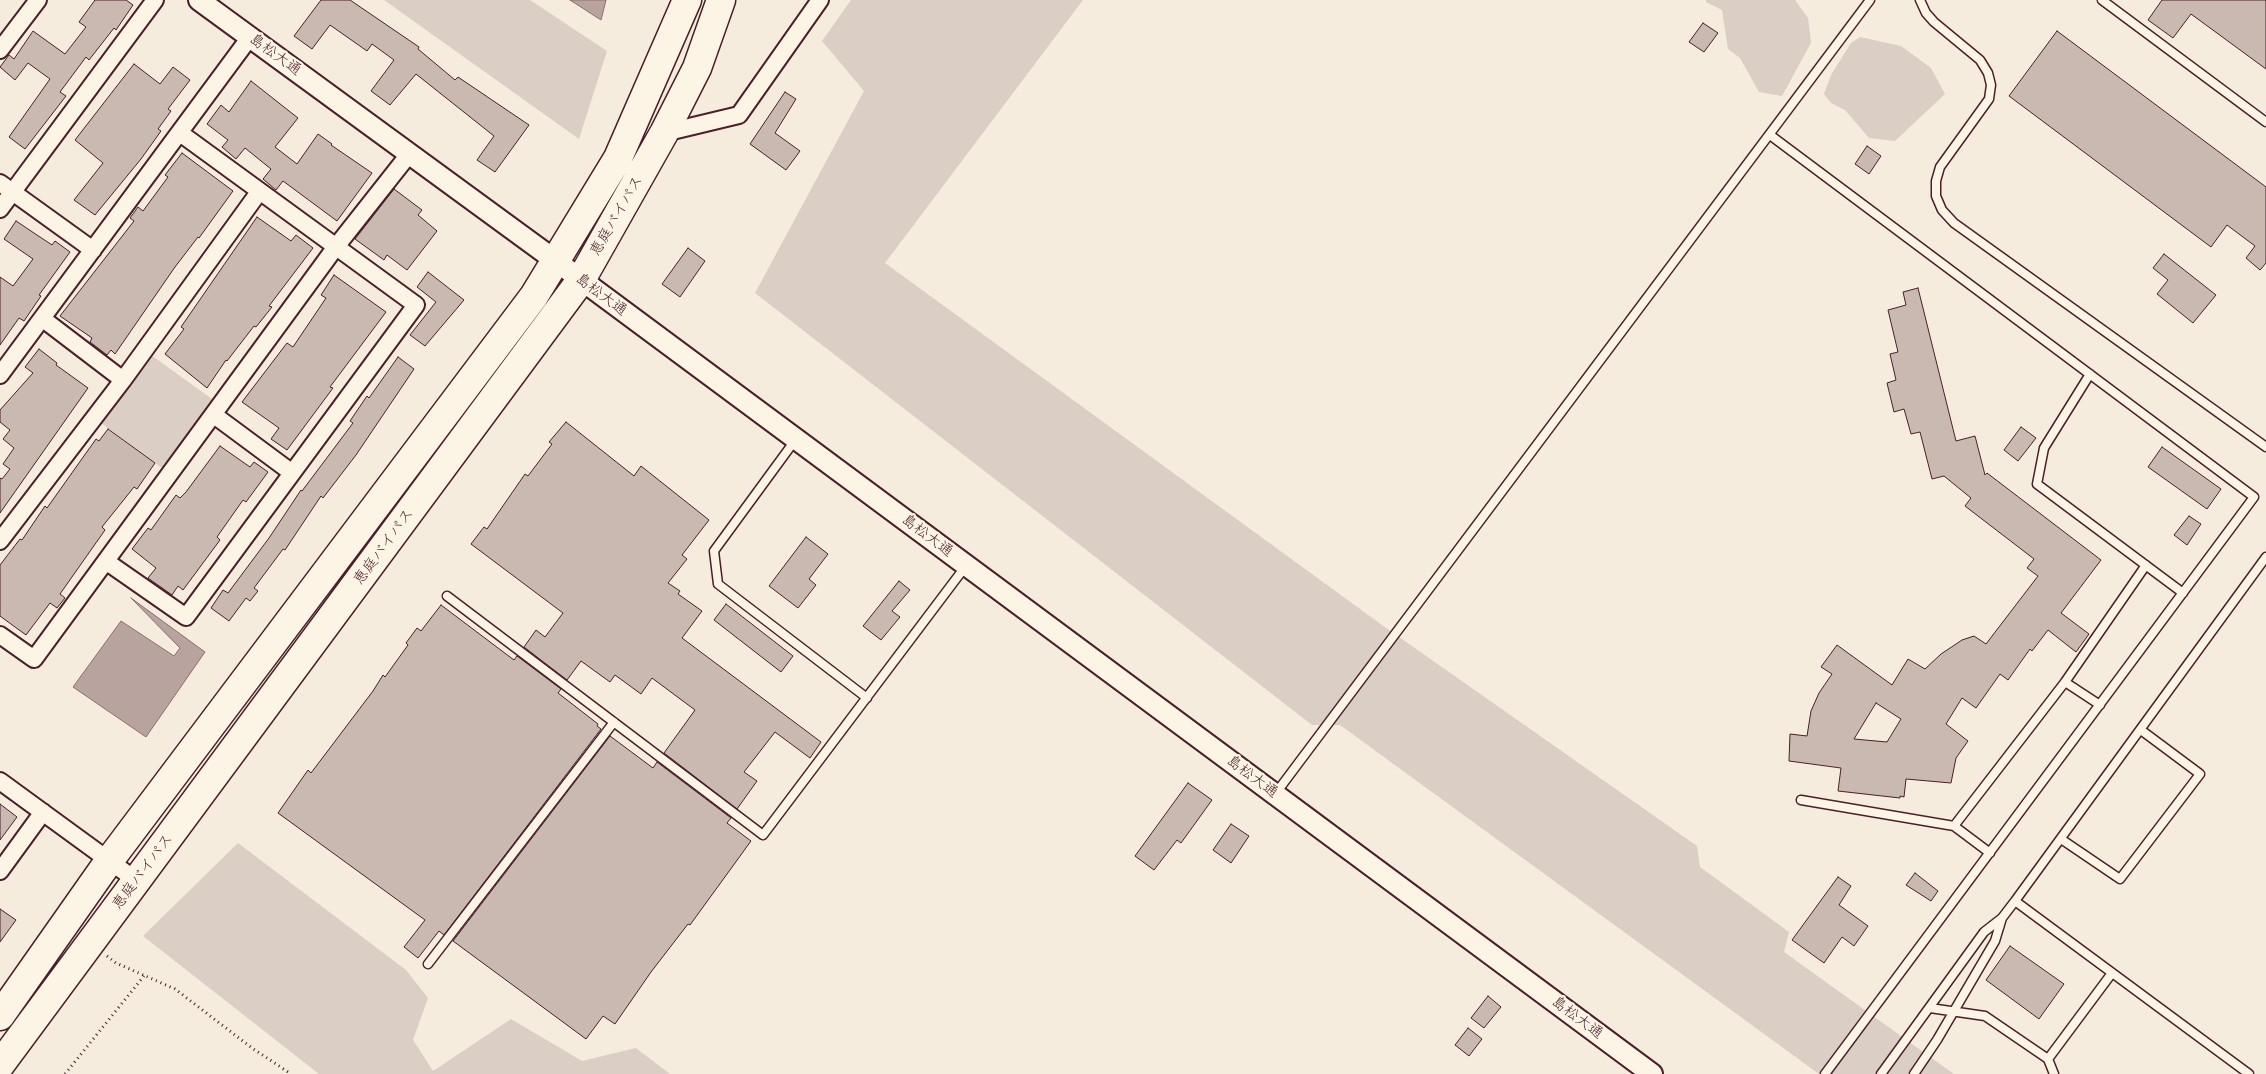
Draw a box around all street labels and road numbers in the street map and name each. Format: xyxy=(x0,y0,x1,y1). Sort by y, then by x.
street label: 島松大通 xyxy=(245,30,305,80)
street label: 恵庭バイパス xyxy=(587,173,647,259)
street label: 島松大通 xyxy=(572,270,630,320)
street label: 恵庭バイパス xyxy=(350,505,418,589)
street label: 島松大通 xyxy=(898,511,956,561)
street label: 島松大通 xyxy=(1223,752,1281,802)
street label: 恵庭バイパス xyxy=(109,831,177,913)
street label: 島松大通 xyxy=(1548,993,1606,1043)

